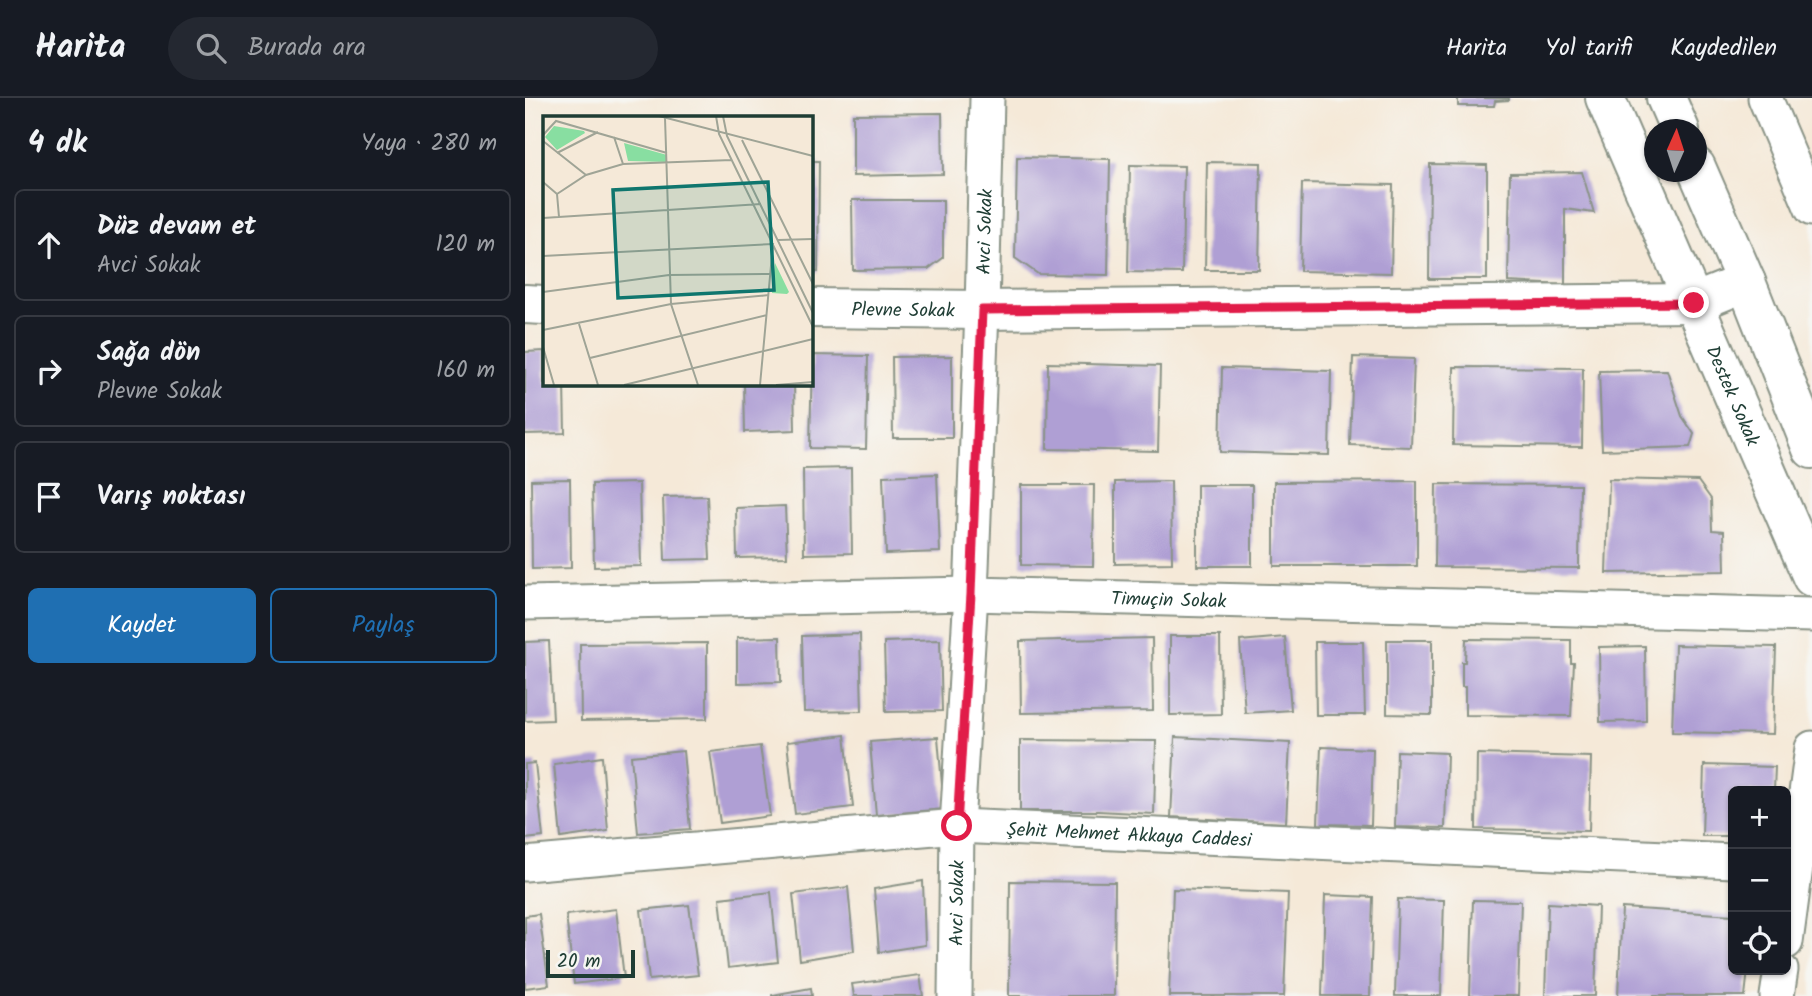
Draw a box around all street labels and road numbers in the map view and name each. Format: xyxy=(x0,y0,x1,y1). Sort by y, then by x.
street label: Avci Sokak xyxy=(970,188,1002,275)
street label: Plevne Sokak xyxy=(851,295,955,327)
street label: Destek Sokak xyxy=(1697,341,1767,451)
street label: Timuçin Sokak xyxy=(1111,585,1227,617)
street label: Şehit Mehmet Akkaya Caddesi xyxy=(1006,815,1254,856)
street label: Avci Sokak xyxy=(943,860,974,946)

